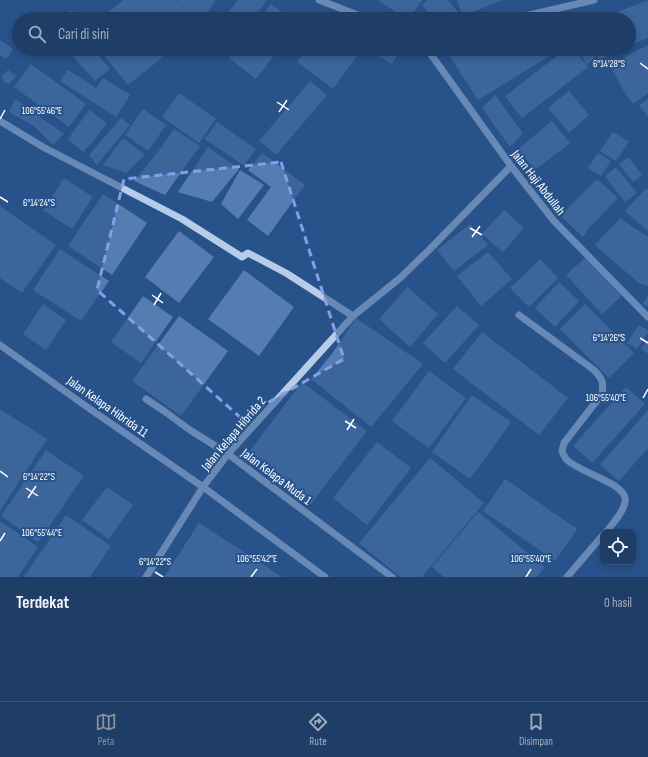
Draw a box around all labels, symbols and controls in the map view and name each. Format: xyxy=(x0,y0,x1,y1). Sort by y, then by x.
search box xyxy=(12,12,636,56)
icon: search xyxy=(26,23,48,45)
text: Cari di sini xyxy=(58,25,109,44)
text: 6°14'28"S xyxy=(593,58,625,70)
text: 106°55'46"E xyxy=(22,105,62,117)
street label: Jalan Haji Abdullah xyxy=(507,146,569,218)
text: 6°14'24"S xyxy=(23,197,55,209)
text: 6°14'26"S xyxy=(593,332,625,344)
street label: Jalan Kelapa Hibrida 11 xyxy=(63,372,152,441)
text: 106°55'40"E xyxy=(586,392,626,404)
street label: Jalan Kelapa Hibrida 2 xyxy=(197,393,269,475)
street label: Jalan Kelapa Muda 1 xyxy=(237,445,315,509)
text: 6°14'22"S xyxy=(23,471,55,483)
text: 106°55'44"E xyxy=(22,527,62,539)
map controls xyxy=(600,529,636,565)
button: locate xyxy=(600,529,636,565)
text: 106°55'42"E xyxy=(237,553,277,565)
text: 106°55'40"E xyxy=(511,553,551,565)
text: 6°14'22"S xyxy=(139,556,171,568)
text: Terdekat xyxy=(16,593,69,613)
text: 0 hasil xyxy=(604,595,632,611)
tab: Peta xyxy=(95,711,117,748)
tab: Rute xyxy=(307,711,329,748)
tab: Disimpan xyxy=(519,711,553,748)

